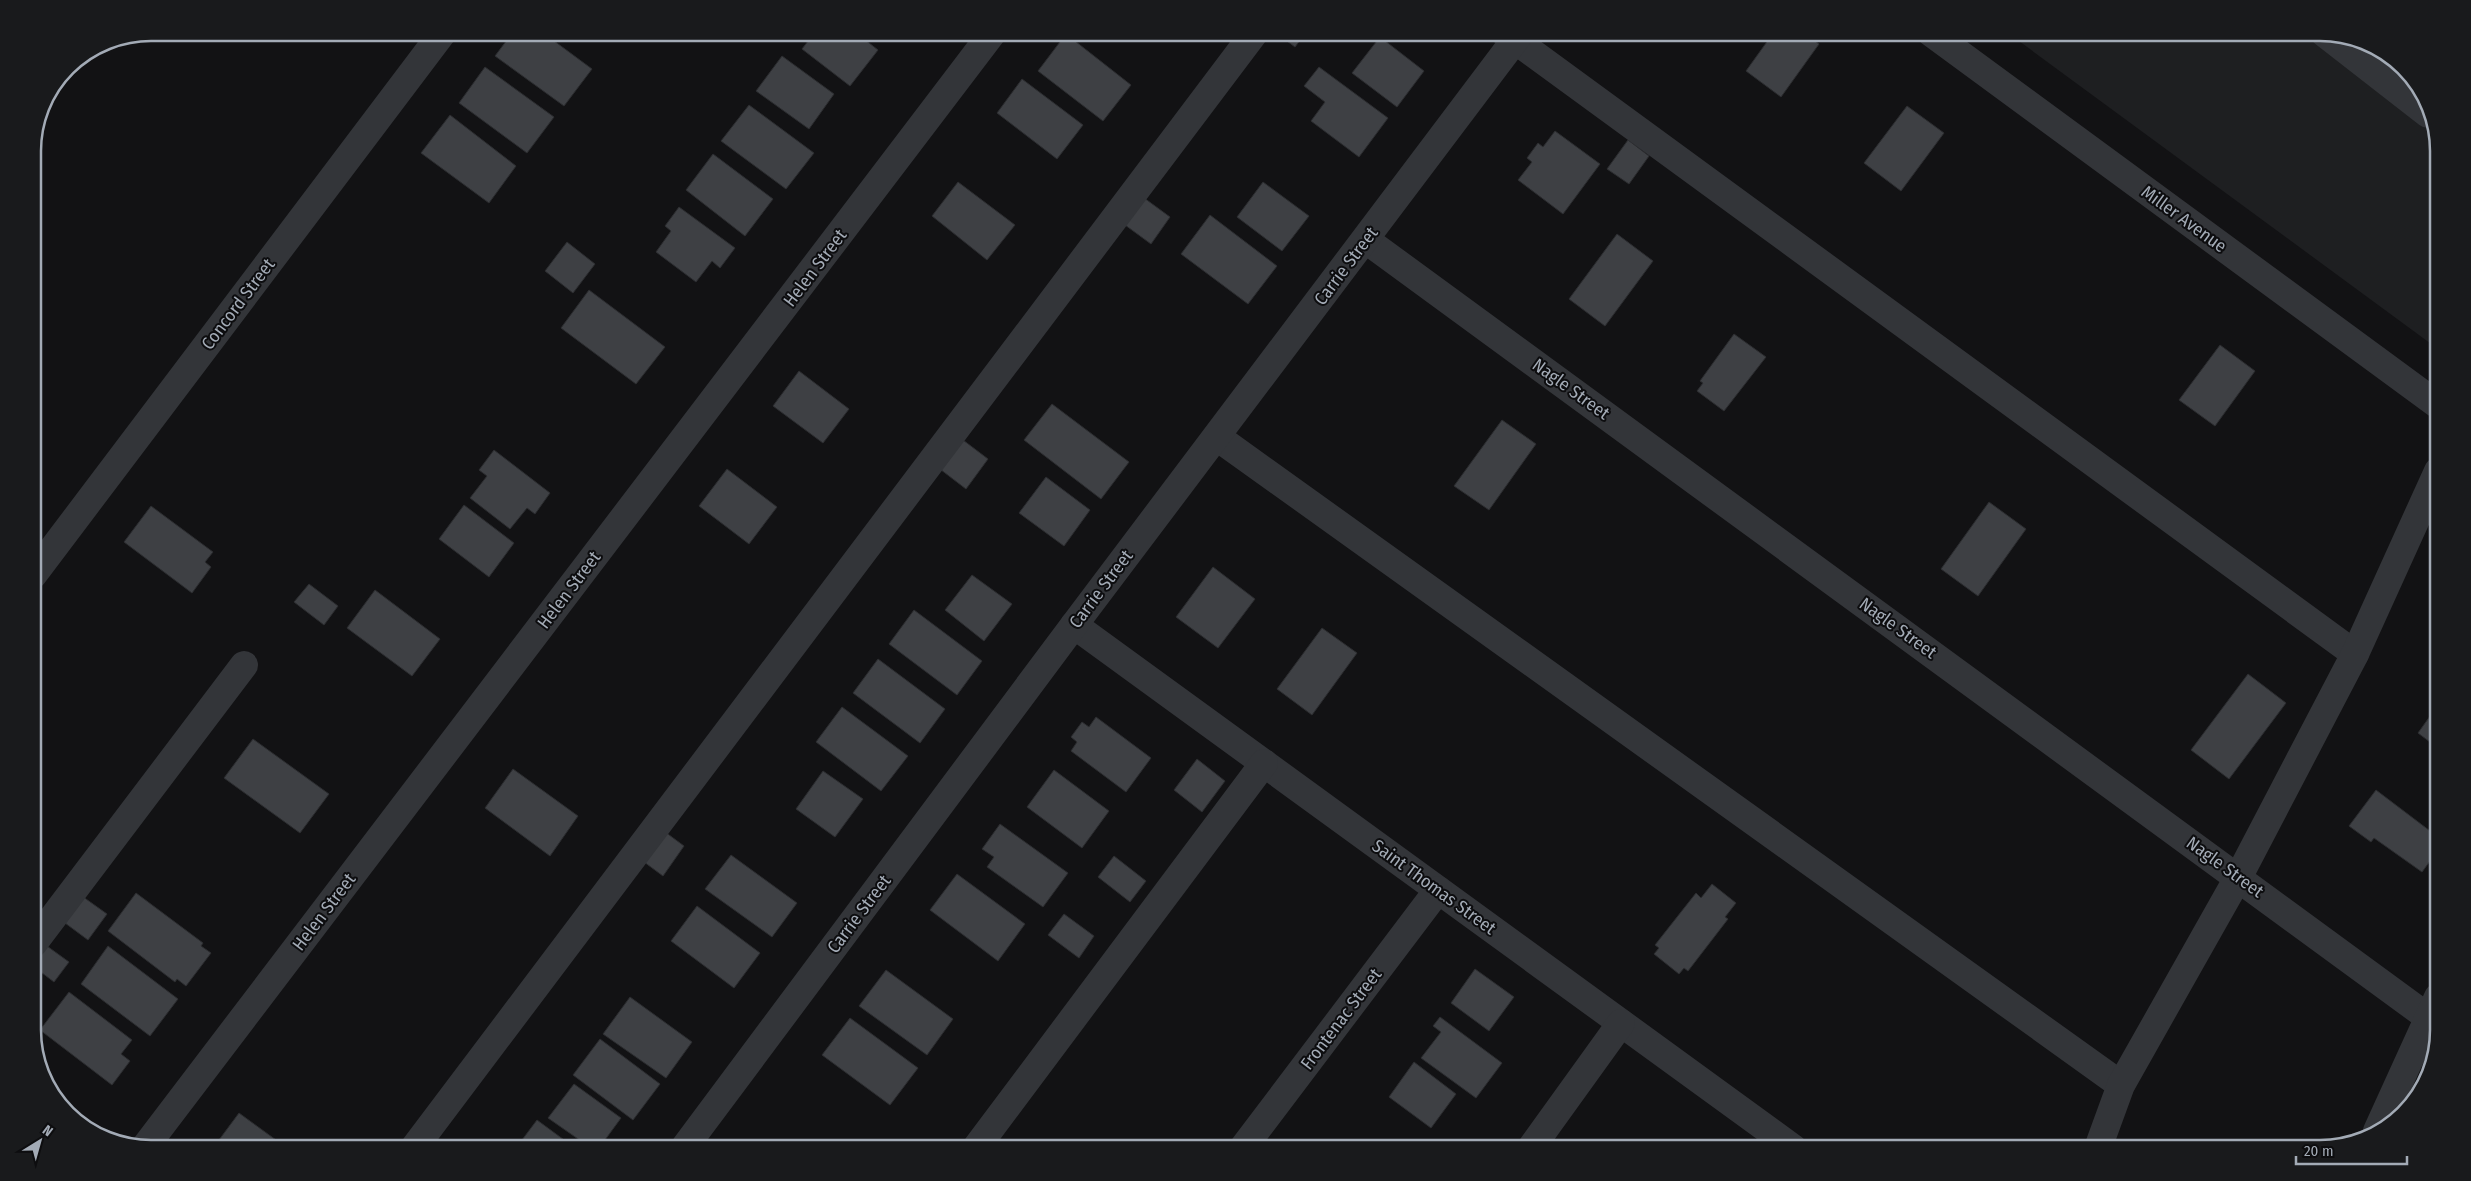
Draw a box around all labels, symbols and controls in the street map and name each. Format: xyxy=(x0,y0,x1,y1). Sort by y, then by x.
street label: Miller Avenue xyxy=(2137,181,2231,257)
street label: Carrie Street xyxy=(1309,222,1383,309)
street label: Helen Street xyxy=(779,225,851,311)
street label: Concord Street xyxy=(197,254,279,354)
street label: Nagle Street xyxy=(1528,354,1614,424)
street label: Carrie Street xyxy=(1064,545,1138,632)
street label: Helen Street xyxy=(533,547,605,633)
street label: Nagle Street xyxy=(1855,593,1941,663)
street label: Nagle Street xyxy=(2182,832,2268,902)
street label: Saint Thomas Street xyxy=(1368,835,1500,939)
street label: Helen Street xyxy=(288,869,360,955)
street label: Carrie Street xyxy=(822,870,896,957)
street label: Frontenac Street xyxy=(1296,964,1386,1074)
north arrow xyxy=(15,1116,65,1166)
text: N xyxy=(39,1122,56,1140)
scale bar xyxy=(2296,1134,2407,1166)
text: 20 m xyxy=(2304,1142,2334,1160)

